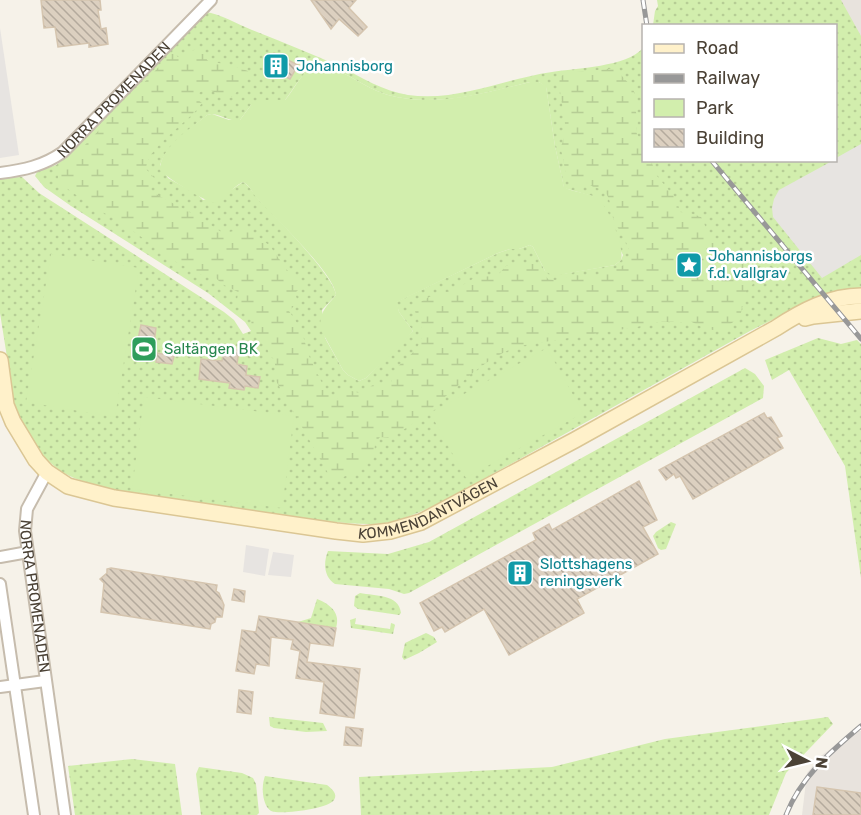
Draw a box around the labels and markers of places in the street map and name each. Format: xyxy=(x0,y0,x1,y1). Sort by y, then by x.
building icon: Johannisborg xyxy=(261,51,291,81)
place label: Johannisborg xyxy=(296,57,393,75)
place label: Johannisborgs f.d. vallgrav xyxy=(708,247,813,282)
place icon: Johannisborgs f.d. vallgrav xyxy=(674,250,704,280)
sports icon: Saltängen BK xyxy=(129,334,159,364)
place label: Saltängen BK xyxy=(164,340,258,358)
place label: Slottshagens reningsverk xyxy=(540,555,633,590)
building icon: Slottshagens reningsverk xyxy=(505,558,535,588)

